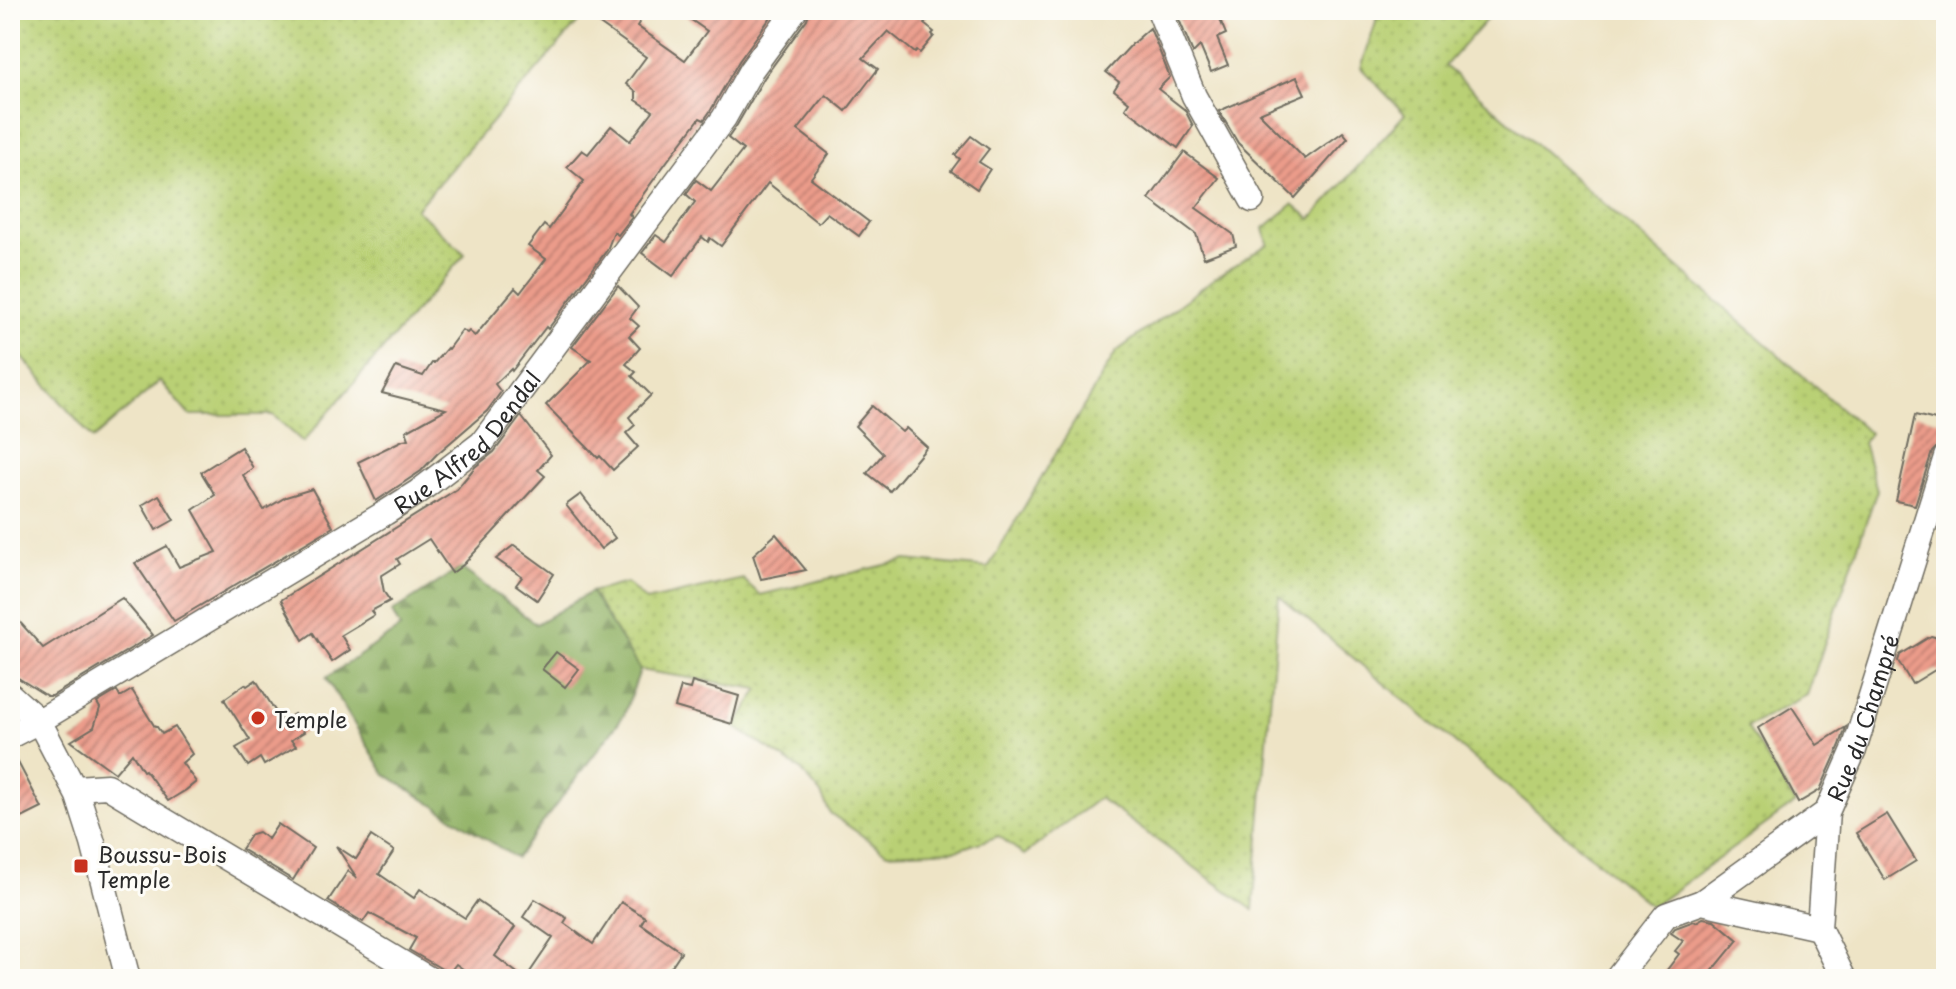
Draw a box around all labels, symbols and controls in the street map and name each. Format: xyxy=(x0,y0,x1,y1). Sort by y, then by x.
street label: Rue Alfred Dendal xyxy=(386,363,547,520)
street label: Rue du Champré xyxy=(1817,630,1906,806)
place label: Temple xyxy=(274,702,348,735)
marker: Temple xyxy=(249,709,267,727)
place label: Boussu-Bois Temple xyxy=(97,837,227,895)
marker: Boussu-Bois Temple xyxy=(72,857,90,875)

